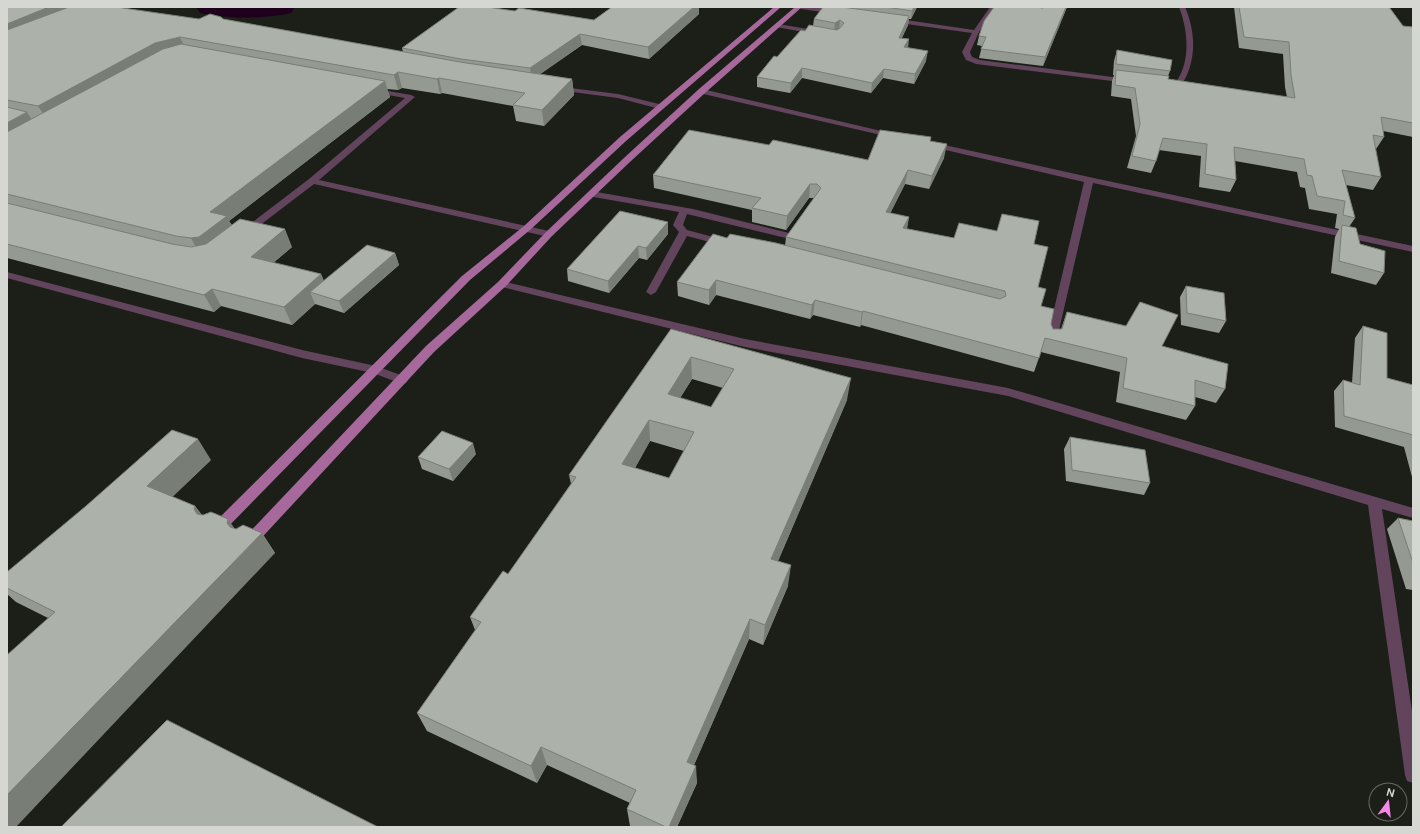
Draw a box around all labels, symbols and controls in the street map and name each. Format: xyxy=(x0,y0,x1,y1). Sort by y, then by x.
north arrow xyxy=(1368,782,1408,822)
text: N xyxy=(1385,785,1396,800)

